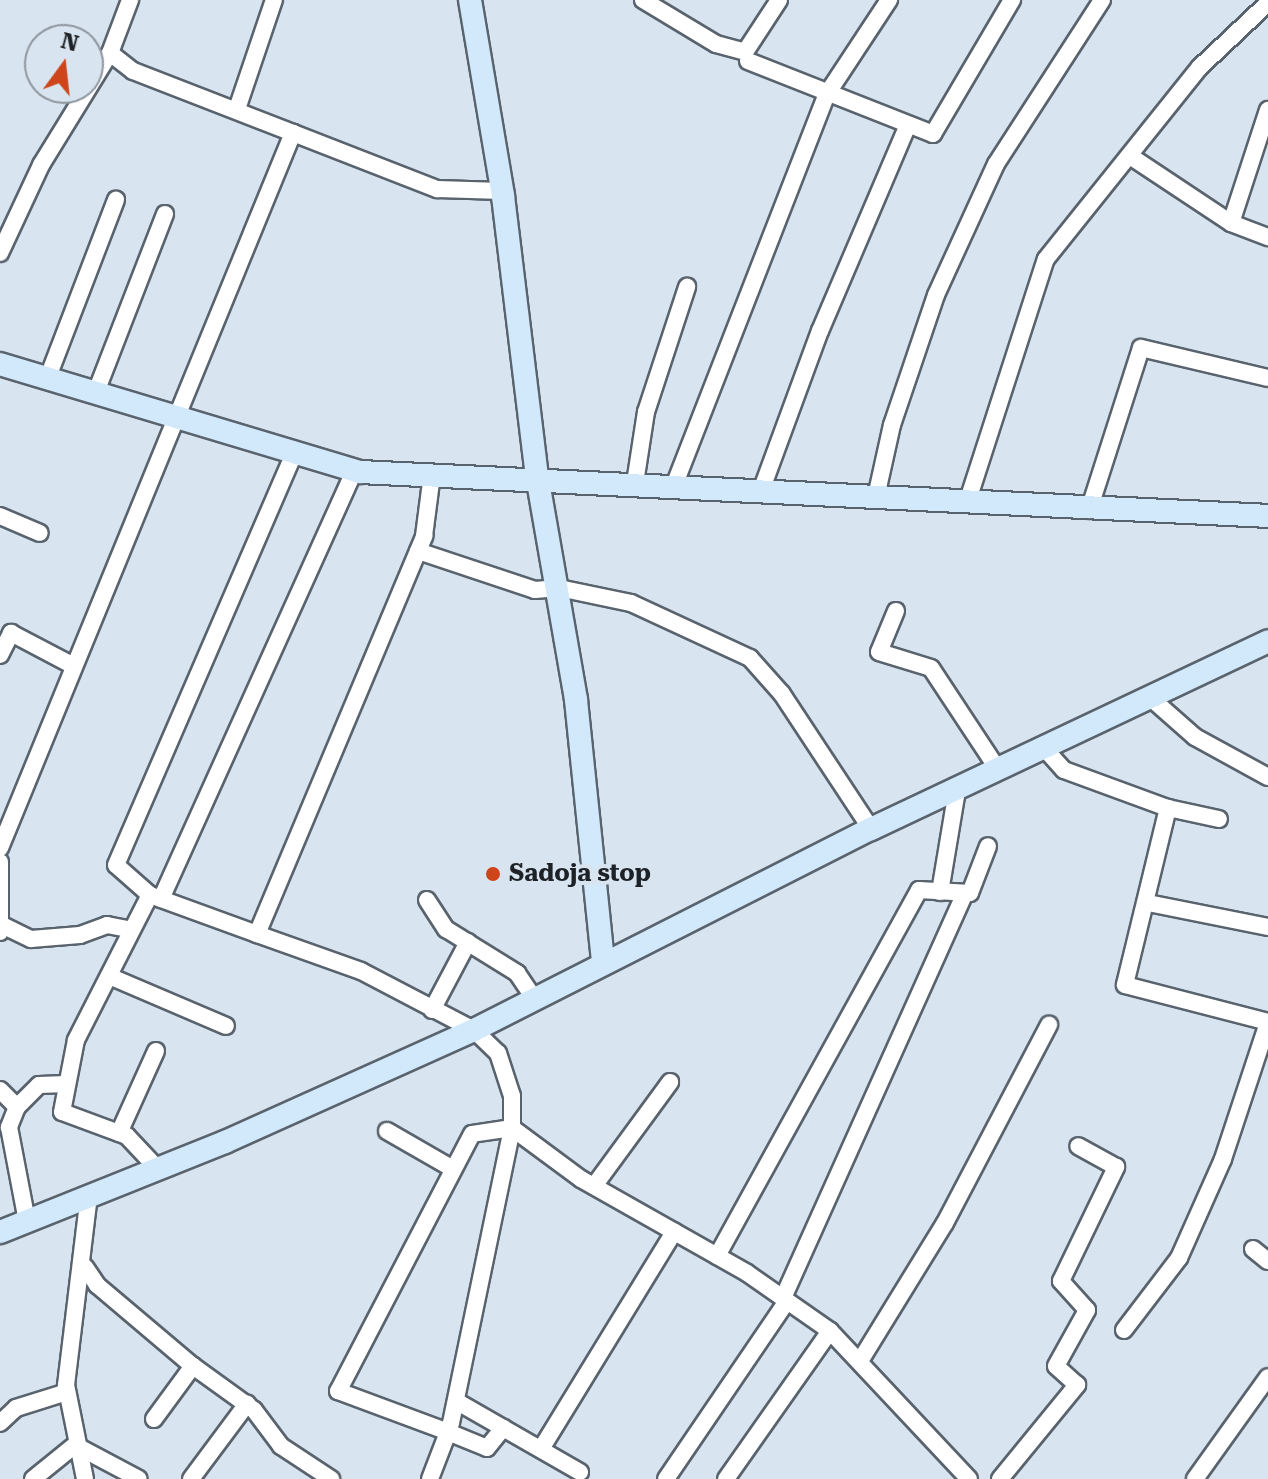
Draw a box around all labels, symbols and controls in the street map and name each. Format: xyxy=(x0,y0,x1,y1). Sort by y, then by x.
north arrow xyxy=(24,24,104,104)
text: N xyxy=(58,28,81,57)
place label: Sadoja stop xyxy=(509,860,651,888)
marker: Sadoja stop xyxy=(484,865,502,883)

